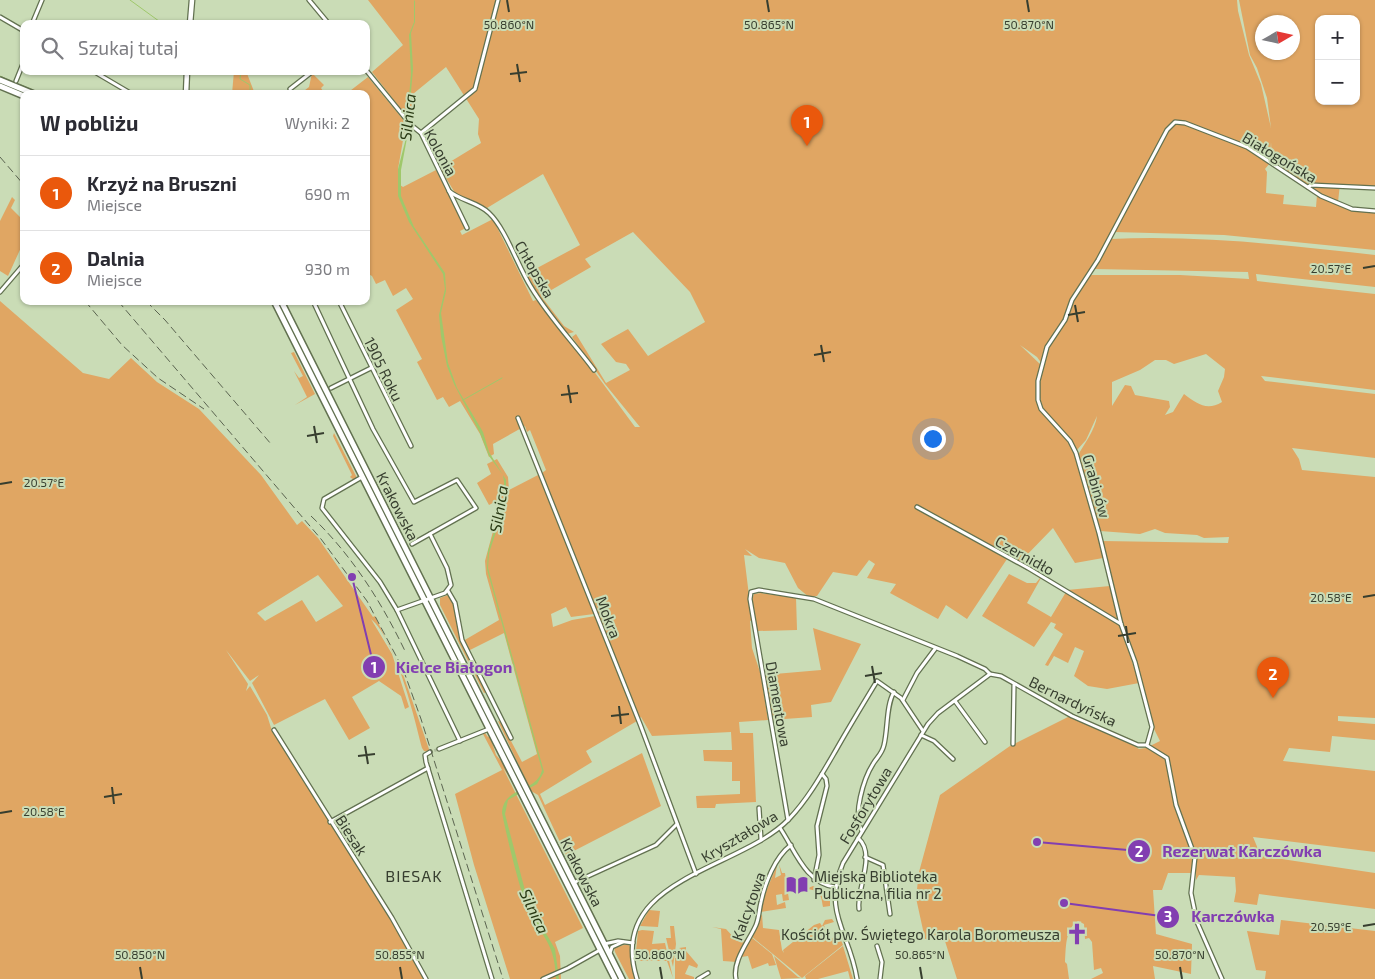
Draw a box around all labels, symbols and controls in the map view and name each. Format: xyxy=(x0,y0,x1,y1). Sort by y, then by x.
north arrow xyxy=(1255,15,1300,60)
map controls xyxy=(1315,15,1360,105)
button: + xyxy=(1315,15,1360,60)
text: 50.860°N xyxy=(484,17,534,31)
text: 50.865°N xyxy=(744,17,794,31)
text: 50.870°N xyxy=(1004,17,1054,31)
search box xyxy=(20,20,370,75)
icon: search xyxy=(38,34,66,62)
text: Szukaj tutaj xyxy=(78,36,178,59)
button: − xyxy=(1315,60,1360,105)
water label: Silnica xyxy=(395,92,419,142)
pin: 1 xyxy=(791,105,823,146)
text: W pobliżu xyxy=(40,110,139,135)
text: Wyniki: 2 xyxy=(285,113,350,132)
street label: Kolonia xyxy=(421,125,461,179)
street label: Białogońska xyxy=(1239,128,1321,186)
text: Krzyż na Bruszni xyxy=(87,172,237,195)
text: 1 xyxy=(53,184,59,203)
text: 690 m xyxy=(304,184,350,203)
text: Miejsce xyxy=(87,195,142,214)
street label: Chłopska xyxy=(511,237,559,301)
text: Dalnia xyxy=(87,247,145,270)
text: 2 xyxy=(51,259,61,278)
text: 930 m xyxy=(305,259,350,278)
text: 20.57°E xyxy=(1311,261,1351,275)
text: Miejsce xyxy=(87,270,142,289)
street label: 1905 Roku xyxy=(361,334,407,404)
your location xyxy=(920,426,946,452)
street label: Grabinów xyxy=(1079,452,1115,520)
street label: Krakowska xyxy=(373,469,423,543)
text: 20.57°E xyxy=(24,475,64,489)
water label: Silnica xyxy=(485,484,511,534)
street label: Czernidło xyxy=(992,531,1058,579)
text: 20.58°E xyxy=(1310,590,1352,604)
street label: Mokra xyxy=(593,593,625,641)
callout: Kielce Białogon xyxy=(361,652,523,683)
text: Kielce Białogon xyxy=(396,657,512,676)
pin: 2 xyxy=(1257,657,1289,698)
text: 1 xyxy=(371,658,377,676)
street label: Diamentowa xyxy=(763,660,795,748)
street label: Bernardyńska xyxy=(1026,672,1120,730)
street label: Fosforytowa xyxy=(835,763,895,847)
text: 20.58°E xyxy=(23,804,65,818)
street label: Kryształowa xyxy=(698,806,780,866)
street label: Biesak xyxy=(332,811,372,859)
street label: Krakowska xyxy=(557,835,607,909)
callout: Rezerwat Karczówka xyxy=(1127,836,1332,867)
text: Rezerwat Karczówka xyxy=(1162,841,1322,860)
text: 2 xyxy=(1135,842,1144,860)
district label: BIESAK xyxy=(385,866,443,885)
place label: Miejska Biblioteka Publiczna, filia nr 2 xyxy=(814,867,942,902)
street label: Kalcytowa xyxy=(727,869,769,943)
library icon: Miejska Biblioteka Publiczna, filia nr 2 xyxy=(784,872,810,898)
water label: Silnica xyxy=(516,885,554,937)
callout: Karczówka xyxy=(1156,901,1284,932)
text: Karczówka xyxy=(1191,906,1275,925)
text: 3 xyxy=(1164,907,1172,925)
text: 20.59°E xyxy=(1310,919,1352,933)
church icon: Kościół pw. Świętego Karola Boromeusza xyxy=(1064,921,1090,947)
place label: Kościół pw. Świętego Karola Boromeusza xyxy=(781,925,1060,943)
text: 50.850°N xyxy=(115,947,165,961)
text: 50.855°N xyxy=(375,947,425,961)
text: 50.860°N xyxy=(635,947,685,961)
text: 50.865°N xyxy=(895,947,945,961)
text: 50.870°N xyxy=(1155,947,1205,961)

